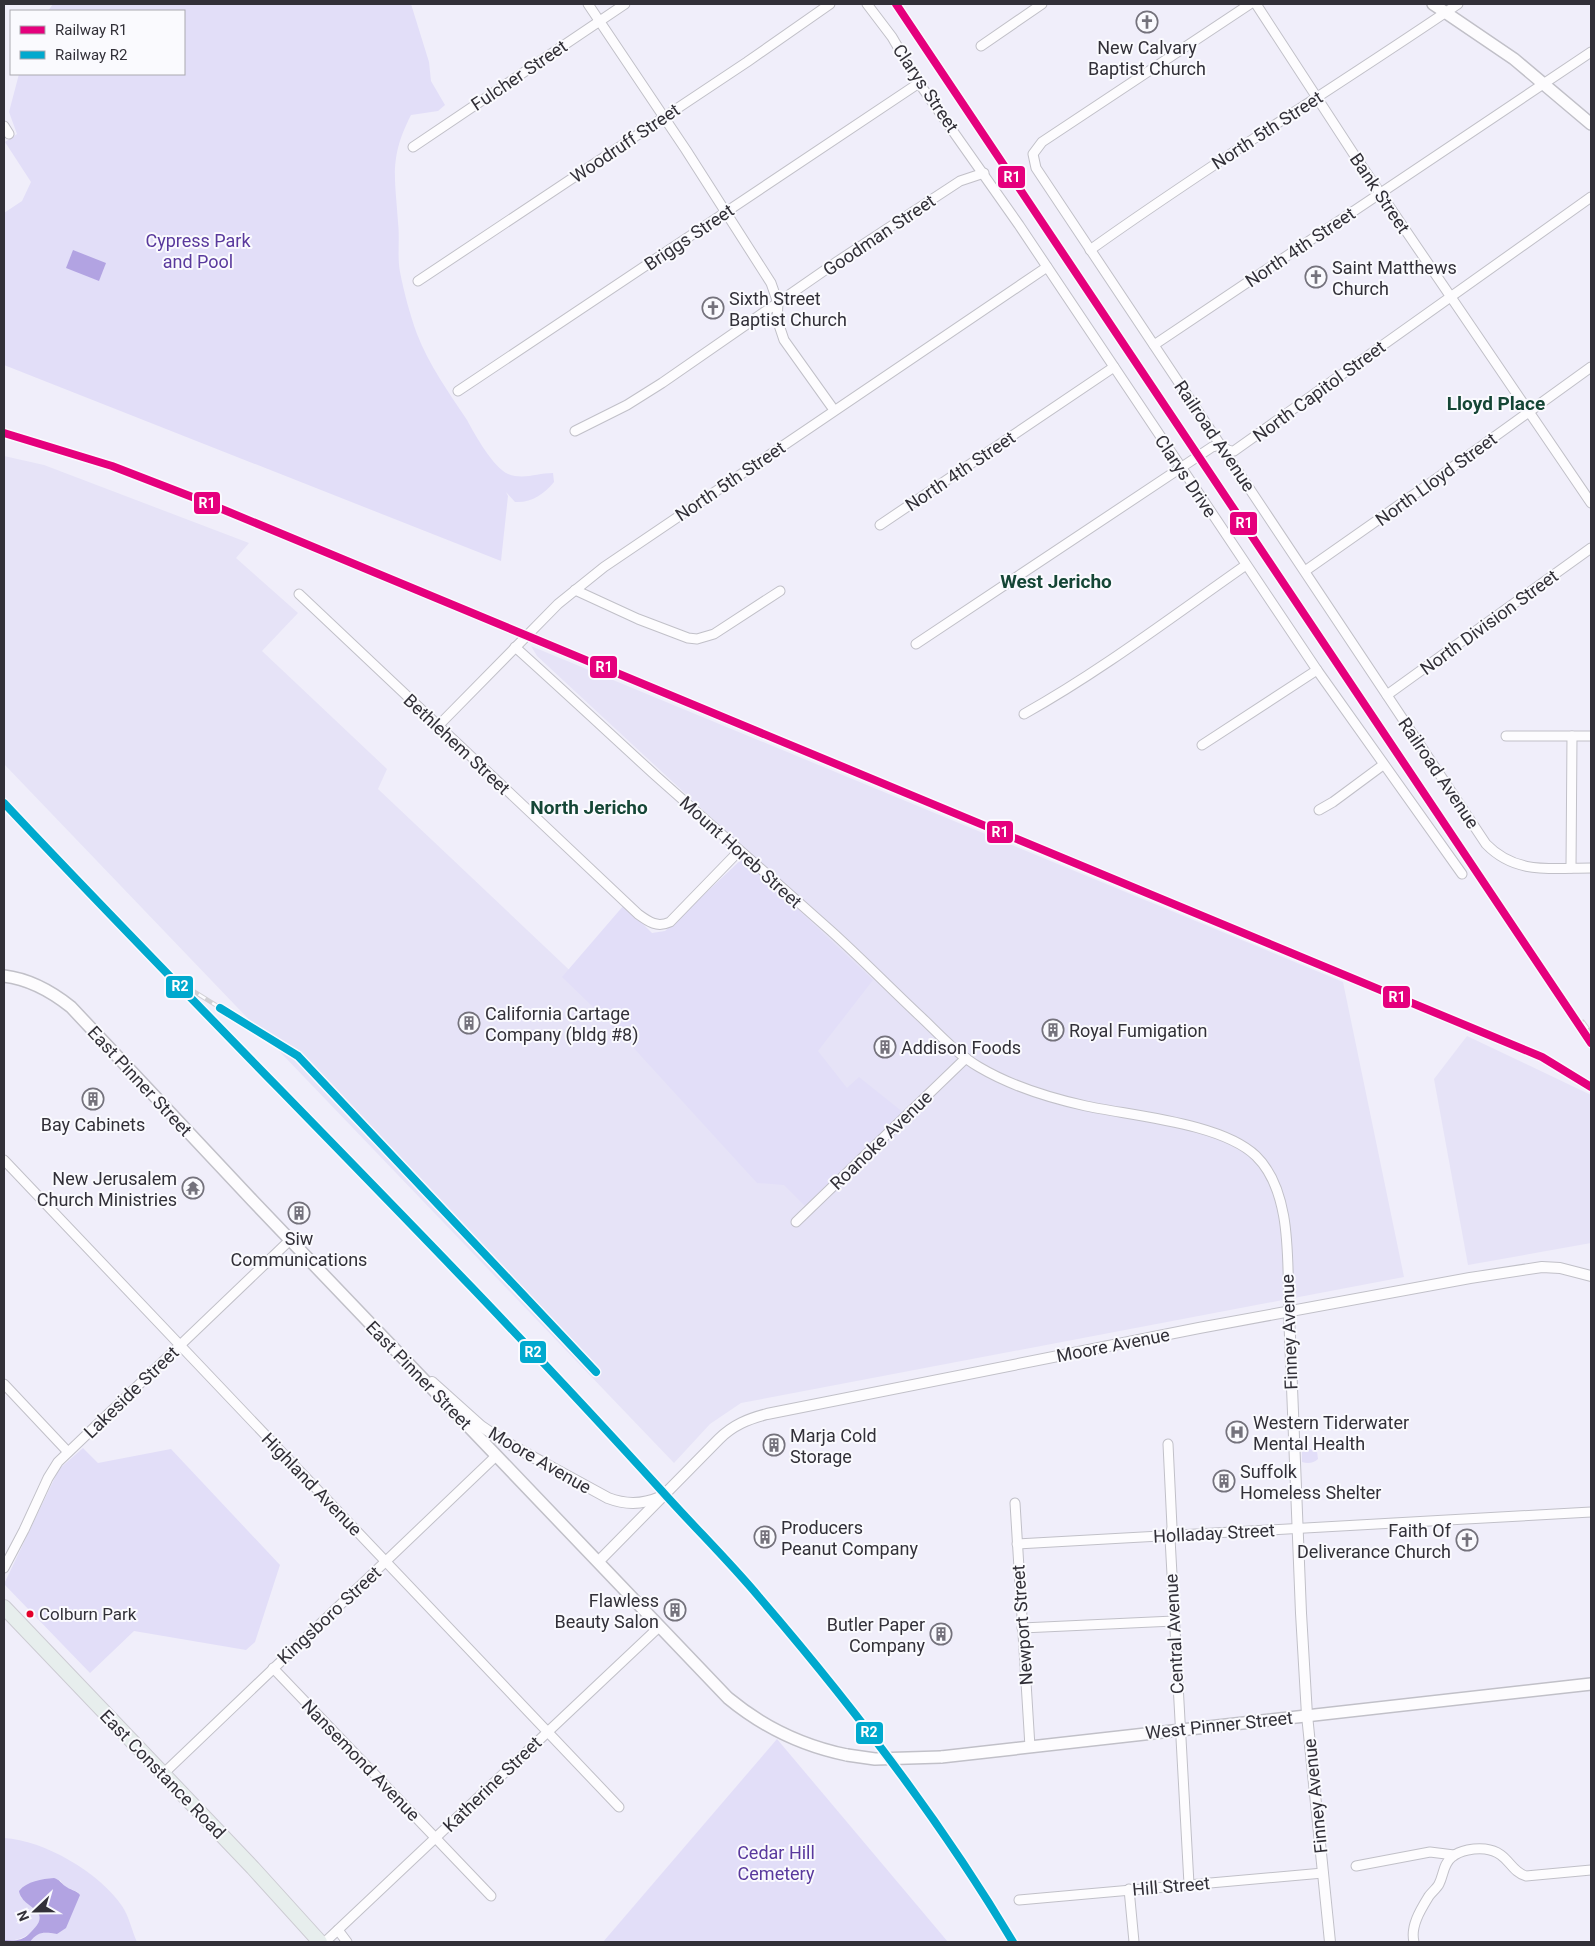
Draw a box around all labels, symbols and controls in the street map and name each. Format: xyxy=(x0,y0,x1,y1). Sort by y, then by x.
legend xyxy=(10,10,185,75)
church icon: New Calvary Baptist Church xyxy=(1135,10,1159,34)
text: Railway R1 xyxy=(55,21,128,39)
street label: Fulcher Street xyxy=(467,35,571,115)
place label: New Calvary Baptist Church xyxy=(1088,37,1206,79)
street label: Clarys Street xyxy=(889,40,963,136)
text: Railway R2 xyxy=(55,46,128,64)
street label: North 5th Street xyxy=(1208,86,1326,174)
street label: Woodruff Street xyxy=(567,99,684,187)
street label: Bank Street xyxy=(1346,149,1414,237)
line badge: R1 xyxy=(997,165,1026,189)
text: R1 xyxy=(1003,169,1021,185)
street label: Goodman Street xyxy=(819,190,939,280)
street label: Briggs Street xyxy=(640,199,738,275)
street label: North 4th Street xyxy=(1241,203,1359,291)
park label: Cypress Park and Pool xyxy=(145,230,251,272)
place label: Saint Matthews Church xyxy=(1332,257,1457,299)
church icon: Saint Matthews Church xyxy=(1304,265,1328,289)
place label: Sixth Street Baptist Church xyxy=(729,288,847,330)
church icon: Sixth Street Baptist Church xyxy=(701,296,725,320)
street label: North Capitol Street xyxy=(1249,336,1389,446)
street label: Railroad Avenue xyxy=(1170,377,1260,495)
district label: Lloyd Place xyxy=(1447,392,1545,415)
street label: North 4th Street xyxy=(901,427,1019,515)
street label: North Lloyd Street xyxy=(1371,428,1501,530)
street label: Clarys Drive xyxy=(1151,431,1221,521)
street label: North 5th Street xyxy=(671,437,789,525)
line badge: R1 xyxy=(193,491,221,515)
text: R1 xyxy=(198,495,216,511)
line badge: R1 xyxy=(1229,511,1258,536)
text: R1 xyxy=(1235,515,1253,531)
street label: North Division Street xyxy=(1416,565,1562,679)
district label: West Jericho xyxy=(1000,570,1112,593)
line badge: R1 xyxy=(589,655,618,679)
text: R1 xyxy=(595,659,613,675)
street label: Bethlehem Street xyxy=(399,689,515,799)
street label: Railroad Avenue xyxy=(1394,714,1484,832)
street label: Mount Horeb Street xyxy=(676,792,806,912)
district label: North Jericho xyxy=(530,796,648,819)
line badge: R1 xyxy=(986,820,1014,844)
text: R1 xyxy=(991,824,1009,840)
line badge: R2 xyxy=(165,975,194,999)
text: R2 xyxy=(171,978,189,994)
line badge: R1 xyxy=(1382,985,1411,1009)
text: R1 xyxy=(1388,989,1406,1005)
place label: California Cartage Company (bldg #8) xyxy=(485,1003,638,1046)
building icon: California Cartage Company (bldg #8) xyxy=(457,1011,481,1035)
building icon: Royal Fumigation xyxy=(1041,1018,1065,1042)
place label: Royal Fumigation xyxy=(1069,1020,1207,1041)
street label: East Pinner Street xyxy=(84,1022,196,1140)
building icon: Addison Foods xyxy=(873,1035,897,1059)
place label: Addison Foods xyxy=(901,1037,1021,1058)
street label: Roanoke Avenue xyxy=(826,1086,936,1194)
building icon: Bay Cabinets xyxy=(81,1087,105,1111)
place label: Bay Cabinets xyxy=(41,1114,145,1135)
place label: New Jerusalem Church Ministries xyxy=(37,1168,177,1210)
temple icon: New Jerusalem Church Ministries xyxy=(181,1176,205,1200)
building icon: Siw Communications xyxy=(287,1201,311,1225)
place label: Siw Communications xyxy=(231,1228,367,1270)
street label: Finney Avenue xyxy=(1276,1274,1302,1390)
street label: East Pinner Street xyxy=(362,1316,476,1434)
street label: Moore Avenue xyxy=(1055,1324,1171,1366)
line badge: R2 xyxy=(519,1340,547,1364)
street label: Lakeside Street xyxy=(79,1342,183,1442)
text: R2 xyxy=(524,1344,542,1360)
place label: Western Tiderwater Mental Health xyxy=(1253,1412,1409,1454)
hospital icon: Western Tiderwater Mental Health xyxy=(1225,1420,1249,1444)
street label: Moore Avenue xyxy=(485,1422,595,1498)
place label: Marja Cold Storage xyxy=(790,1425,877,1467)
street label: Highland Avenue xyxy=(258,1428,366,1540)
building icon: Marja Cold Storage xyxy=(762,1433,786,1457)
place label: Suffolk Homeless Shelter xyxy=(1240,1461,1381,1503)
building icon: Suffolk Homeless Shelter xyxy=(1212,1469,1236,1493)
place label: Producers Peanut Company xyxy=(781,1517,918,1559)
street label: Holladay Street xyxy=(1153,1519,1276,1547)
place label: Faith Of Deliverance Church xyxy=(1297,1520,1452,1562)
building icon: Producers Peanut Company xyxy=(753,1525,777,1549)
church icon: Faith Of Deliverance Church xyxy=(1455,1528,1479,1552)
street label: Kingsboro Street xyxy=(273,1562,385,1668)
street label: Newport Street xyxy=(1007,1564,1037,1686)
street label: Central Avenue xyxy=(1160,1573,1188,1695)
place label: Flawless Beauty Salon xyxy=(555,1590,659,1632)
building icon: Flawless Beauty Salon xyxy=(663,1598,687,1622)
place label: Colburn Park xyxy=(39,1604,137,1624)
marker: Colburn Park xyxy=(25,1609,35,1619)
place label: Butler Paper Company xyxy=(827,1614,925,1656)
building icon: Butler Paper Company xyxy=(929,1622,953,1646)
street label: Nansemond Avenue xyxy=(298,1695,424,1825)
street label: East Constance Road xyxy=(96,1705,230,1843)
street label: West Pinner Street xyxy=(1144,1707,1294,1743)
line badge: R2 xyxy=(855,1721,884,1745)
text: R2 xyxy=(860,1724,878,1740)
street label: Katherine Street xyxy=(439,1732,546,1836)
street label: Finney Avenue xyxy=(1299,1737,1331,1855)
park label: Cedar Hill Cemetery xyxy=(737,1842,815,1884)
street label: Hill Street xyxy=(1131,1872,1211,1900)
north arrow xyxy=(10,1886,60,1936)
text: N xyxy=(14,1908,32,1923)

